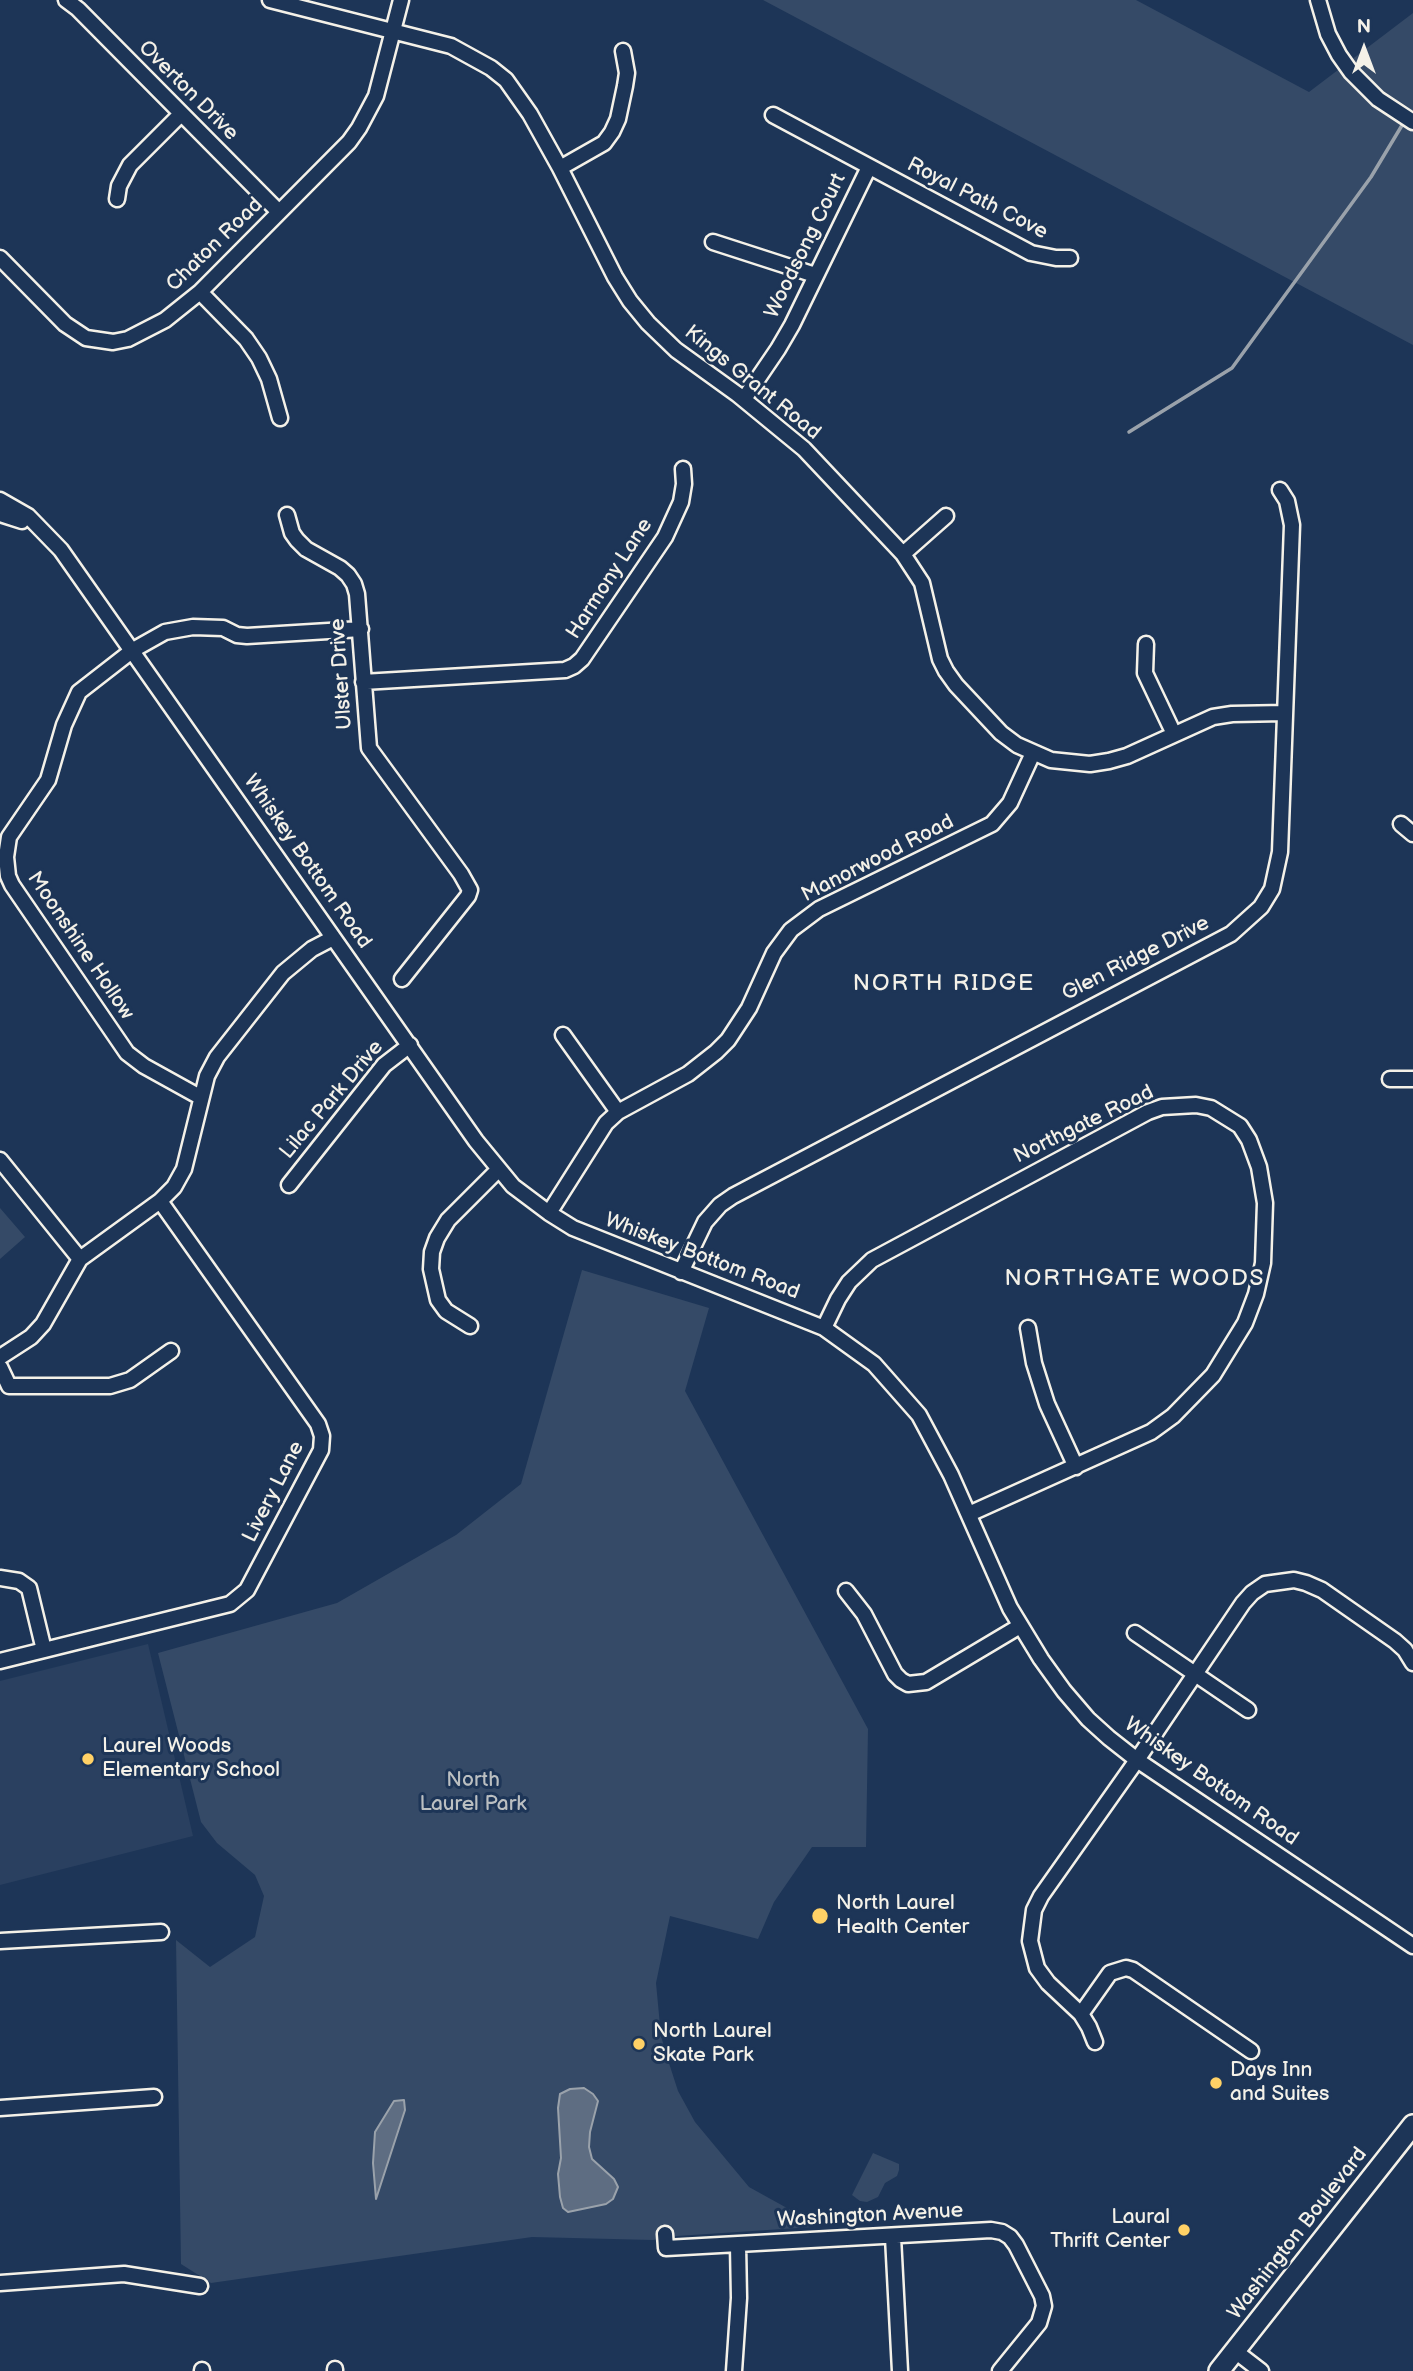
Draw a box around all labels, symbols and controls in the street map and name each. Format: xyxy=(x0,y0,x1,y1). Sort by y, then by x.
north arrow xyxy=(1329,14,1399,84)
text: N xyxy=(1357,16,1371,39)
street label: Overton Drive xyxy=(133,36,243,146)
street label: Royal Path Cove xyxy=(902,153,1052,245)
street label: Woodsong Court xyxy=(760,169,852,323)
street label: Chaton Road xyxy=(161,193,269,297)
street label: Kings Grant Road xyxy=(679,320,825,446)
street label: Harmony Lane xyxy=(562,514,658,644)
street label: Ulster Drive xyxy=(326,618,358,730)
street label: Whiskey Bottom Road xyxy=(237,770,377,954)
street label: Manorwood Road xyxy=(798,810,958,908)
street label: Moonshine Hollow xyxy=(21,867,139,1025)
street label: Glen Ridge Drive xyxy=(1058,911,1214,1007)
district label: NORTH RIDGE xyxy=(854,970,1034,998)
street label: Lilac Park Drive xyxy=(275,1035,389,1165)
street label: Northgate Road xyxy=(1010,1080,1158,1170)
street label: Whiskey Bottom Road xyxy=(601,1208,803,1306)
district label: NORTHGATE WOODS xyxy=(1006,1265,1264,1293)
street label: Livery Lane xyxy=(238,1437,310,1547)
street label: Whiskey Bottom Road xyxy=(1119,1712,1303,1852)
place label: Laurel Woods Elementary School xyxy=(102,1734,280,1784)
marker: Laurel Woods Elementary School xyxy=(80,1751,96,1767)
park label: North Laurel Park xyxy=(419,1768,527,1818)
place label: North Laurel Health Center xyxy=(836,1891,969,1941)
marker: North Laurel Health Center xyxy=(810,1906,830,1926)
place label: North Laurel Skate Park xyxy=(653,2019,772,2069)
marker: North Laurel Skate Park xyxy=(631,2036,647,2052)
place label: Days Inn and Suites xyxy=(1230,2058,1329,2108)
marker: Days Inn and Suites xyxy=(1208,2075,1224,2091)
street label: Washington Boulevard xyxy=(1223,2143,1373,2325)
street label: Washington Avenue xyxy=(776,2199,964,2233)
place label: Laural Thrift Center xyxy=(1050,2205,1170,2255)
marker: Laural Thrift Center xyxy=(1176,2222,1192,2238)

